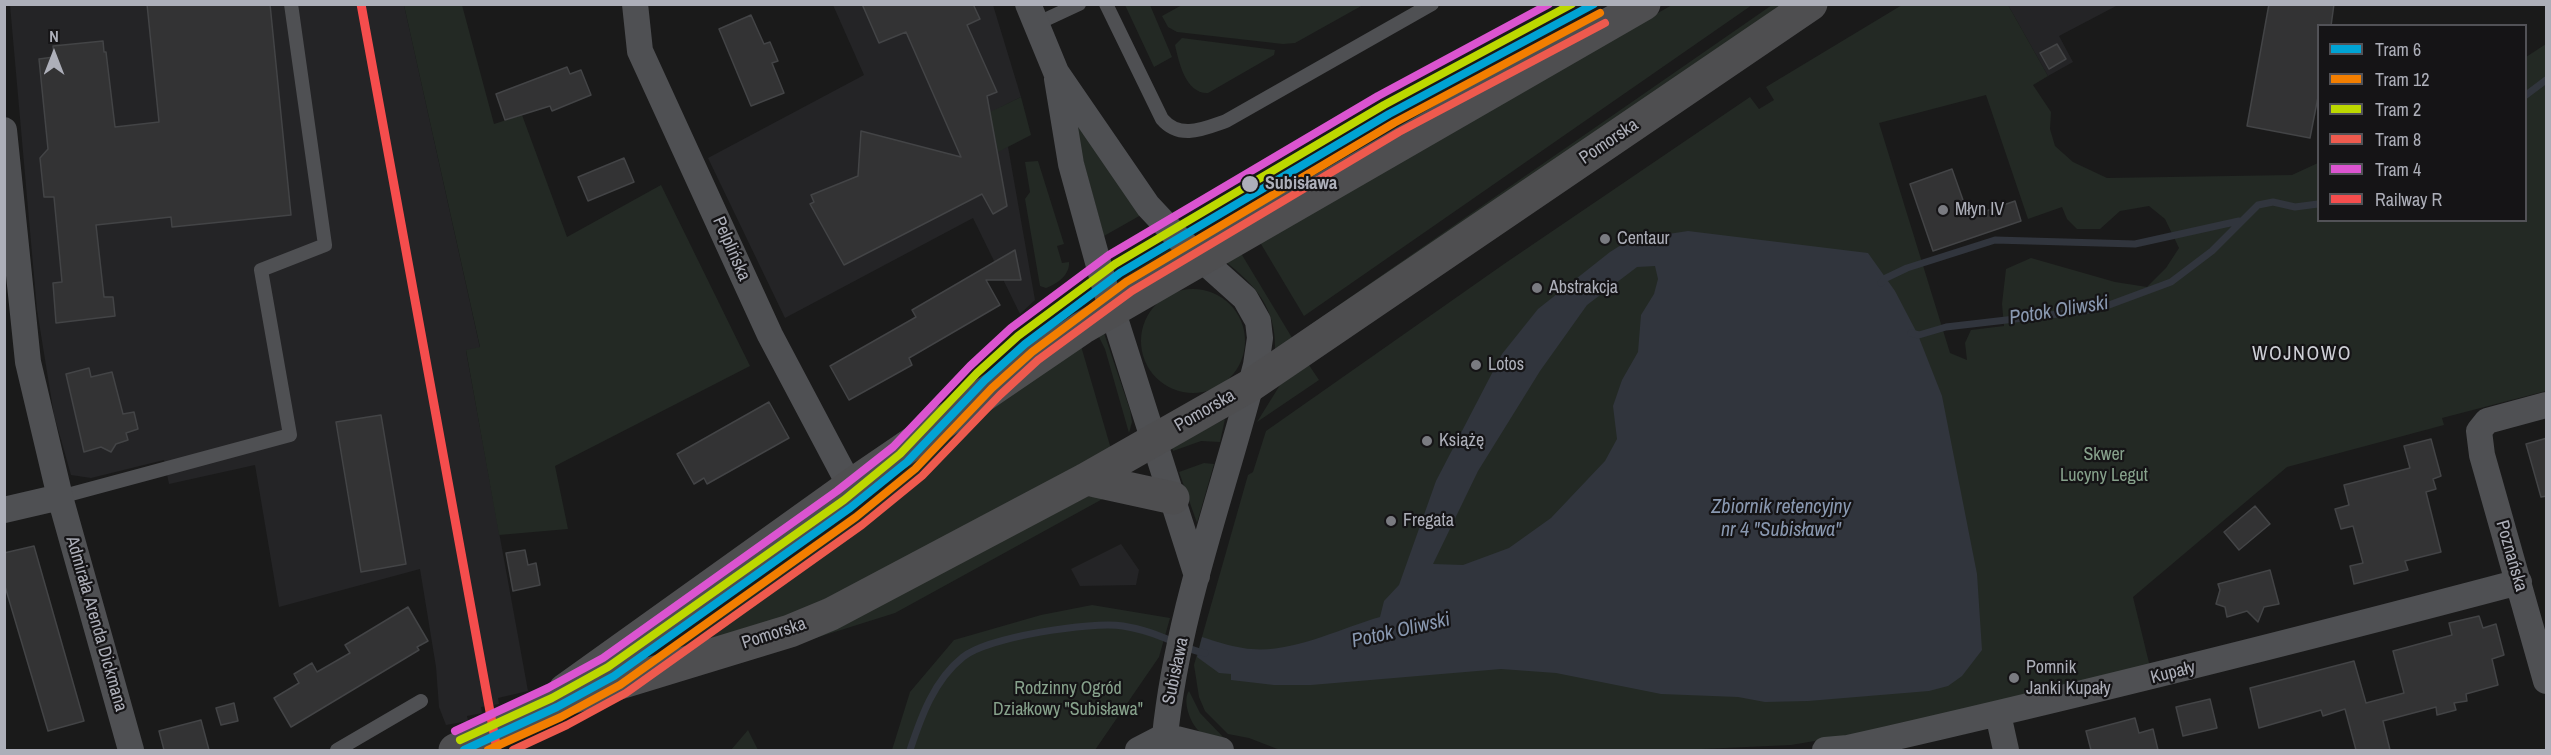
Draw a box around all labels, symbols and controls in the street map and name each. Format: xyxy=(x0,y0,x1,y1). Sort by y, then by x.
north arrow xyxy=(24,24,84,84)
legend xyxy=(2317,24,2527,222)
text: N xyxy=(49,25,59,47)
text: Tram 6 xyxy=(2375,37,2421,62)
text: Tram 12 xyxy=(2375,67,2429,92)
text: Tram 2 xyxy=(2375,97,2421,122)
street label: Pomorska xyxy=(1575,114,1643,170)
text: Tram 8 xyxy=(2375,127,2421,152)
text: Tram 4 xyxy=(2375,157,2421,182)
place label: Subisława xyxy=(1265,173,1337,195)
marker: Subisława xyxy=(1240,174,1260,194)
text: Railway R xyxy=(2375,187,2442,212)
place label: Młyn IV xyxy=(1955,199,2004,221)
marker: Młyn IV xyxy=(1936,203,1950,217)
street label: Pelplińska xyxy=(707,214,755,284)
place label: Centaur xyxy=(1617,228,1670,250)
marker: Centaur xyxy=(1598,232,1612,246)
place label: Abstrakcja xyxy=(1549,277,1618,299)
marker: Abstrakcja xyxy=(1530,281,1544,295)
water label: Potok Oliwski xyxy=(2008,291,2110,331)
district label: WOJNOWO xyxy=(2252,343,2352,367)
place label: Lotos xyxy=(1488,354,1524,376)
marker: Lotos xyxy=(1469,358,1483,372)
street label: Pomorska xyxy=(1171,385,1239,437)
place label: Książę xyxy=(1439,430,1484,452)
marker: Książę xyxy=(1420,434,1434,448)
park label: Skwer Lucyny Legut xyxy=(2060,444,2148,486)
water label: Zbiornik retencyjny nr 4 "Subisława" xyxy=(1711,496,1851,543)
place label: Fregata xyxy=(1403,510,1454,532)
marker: Fregata xyxy=(1384,514,1398,528)
street label: Poznańska xyxy=(2491,518,2531,594)
street label: Admirała Arenda Dickmana xyxy=(61,534,131,714)
water label: Potok Oliwski xyxy=(1349,608,1453,654)
street label: Pomorska xyxy=(739,613,809,655)
street label: Subisława xyxy=(1158,635,1194,707)
place label: Pomnik Janki Kupały xyxy=(2026,657,2111,700)
street label: Kupały xyxy=(2148,657,2198,689)
marker: Pomnik Janki Kupały xyxy=(2007,671,2021,685)
park label: Rodzinny Ogród Działkowy "Subisława" xyxy=(993,678,1143,720)

